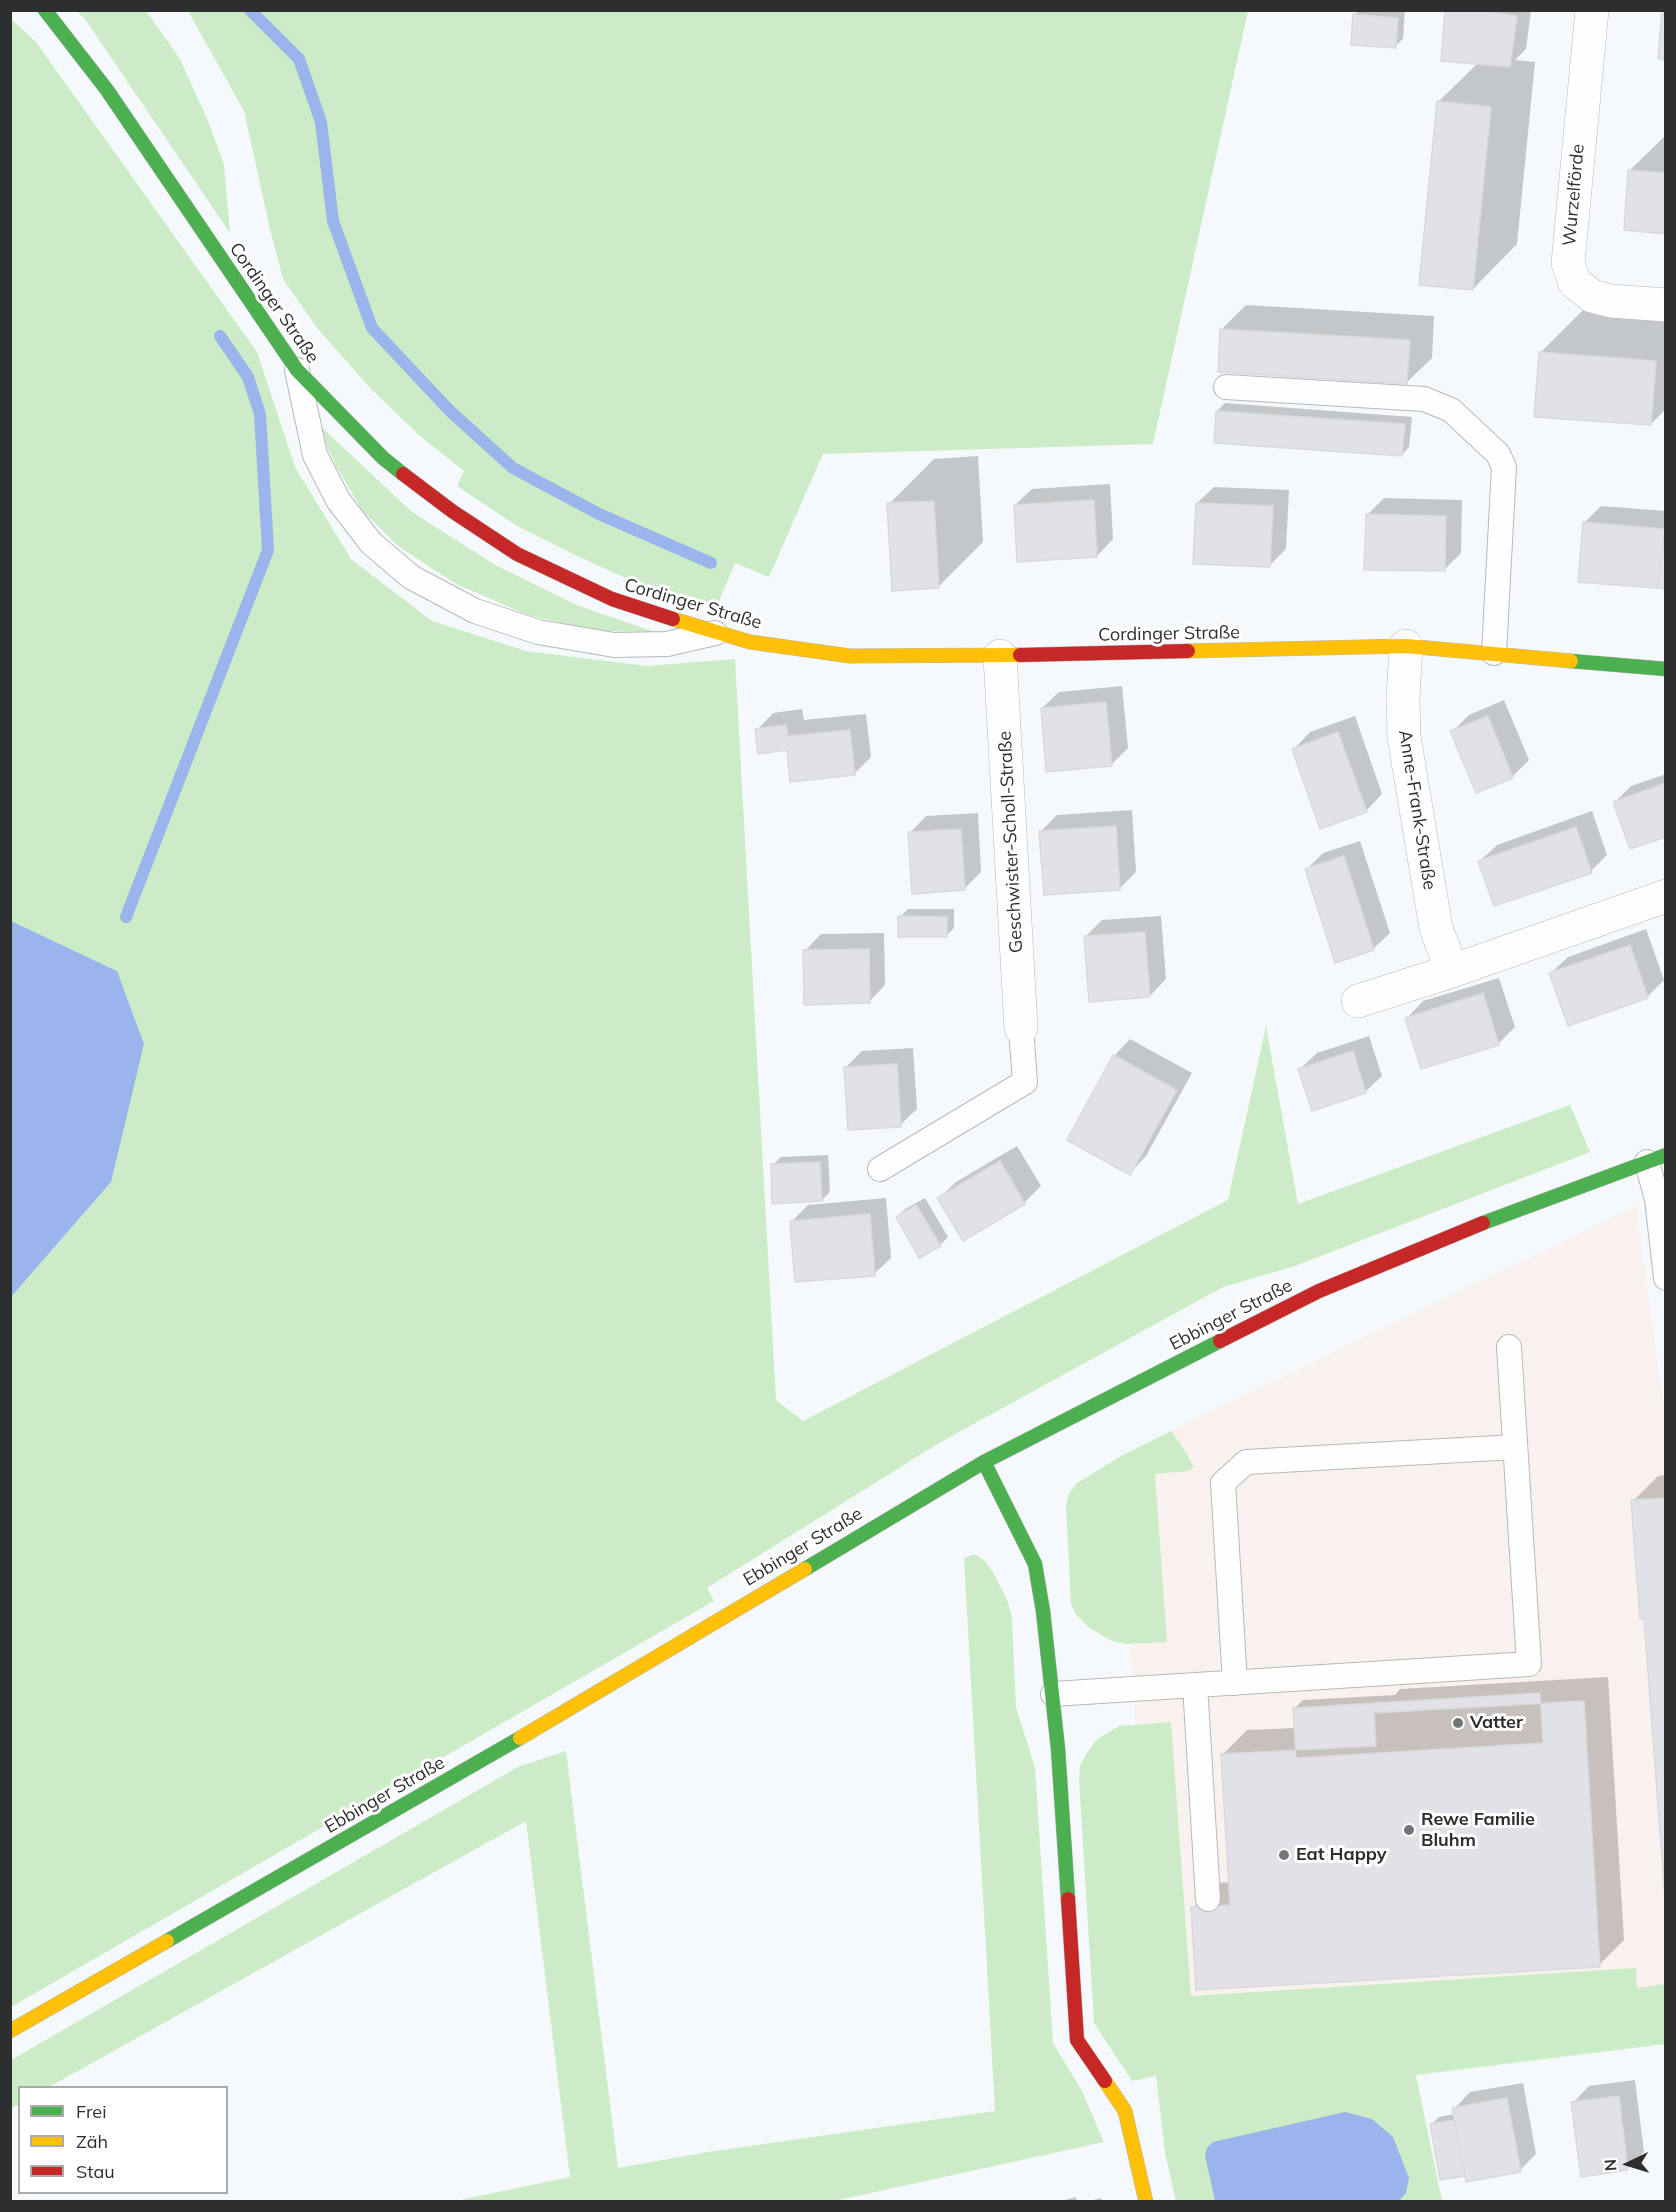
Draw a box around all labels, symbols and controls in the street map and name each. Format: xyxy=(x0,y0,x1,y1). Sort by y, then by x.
street label: Wurzelförde xyxy=(1559,143,1589,247)
street label: Cordinger Straße xyxy=(224,239,324,367)
street label: Cordinger Straße xyxy=(622,574,764,634)
street label: Cordinger Straße xyxy=(1098,622,1240,646)
street label: Anne-Frank-Straße xyxy=(1394,728,1440,892)
street label: Geschwister-Scholl-Straße xyxy=(994,730,1028,954)
street label: Ebbinger Straße xyxy=(1166,1275,1296,1355)
street label: Ebbinger Straße xyxy=(740,1503,866,1591)
place label: Vatter xyxy=(1470,1712,1523,1734)
marker: Vatter xyxy=(1451,1716,1465,1730)
street label: Ebbinger Straße xyxy=(321,1752,449,1838)
place label: Rewe Familie Bluhm xyxy=(1421,1809,1535,1852)
marker: Rewe Familie Bluhm xyxy=(1402,1823,1416,1837)
place label: Eat Happy xyxy=(1296,1844,1387,1866)
marker: Eat Happy xyxy=(1277,1848,1291,1862)
legend xyxy=(18,2086,228,2194)
text: Frei xyxy=(76,2100,106,2123)
text: Zäh xyxy=(76,2130,108,2153)
north arrow xyxy=(1598,2134,1658,2194)
text: N xyxy=(1600,2159,1620,2172)
text: Stau xyxy=(76,2160,115,2183)

